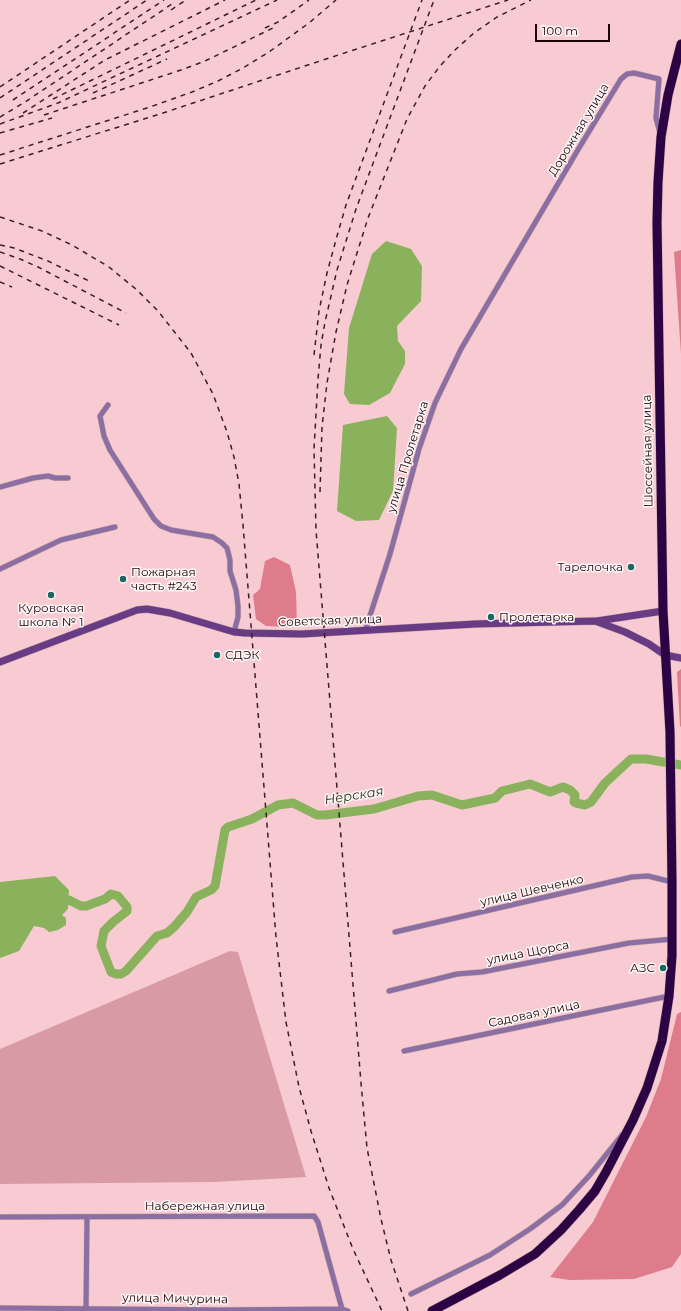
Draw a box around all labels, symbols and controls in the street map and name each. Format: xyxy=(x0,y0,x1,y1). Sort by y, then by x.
scale bar xyxy=(537,16,612,42)
text: 100 m xyxy=(542,23,578,38)
street label: Дорожная улица xyxy=(546,81,612,179)
street label: Шоссейная улица xyxy=(640,395,656,507)
street label: улица Пролетарка xyxy=(384,400,432,514)
place label: Тарелочка xyxy=(558,560,623,574)
marker: Тарелочка xyxy=(626,562,636,572)
place label: Пожарная часть #243 xyxy=(131,565,197,593)
marker: Пожарная часть #243 xyxy=(118,574,128,584)
marker: Куровская школа № 1 xyxy=(46,590,56,600)
place label: Куровская школа № 1 xyxy=(18,601,84,629)
place label: Пролетарка xyxy=(499,610,574,624)
street label: Советская улица xyxy=(278,612,382,630)
marker: Пролетарка xyxy=(486,612,496,622)
place label: СДЭК xyxy=(225,648,260,662)
marker: СДЭК xyxy=(212,650,222,660)
water label: Нерская xyxy=(323,784,385,808)
street label: улица Шевченко xyxy=(479,872,585,910)
street label: улица Щорса xyxy=(486,938,570,968)
place label: АЗС xyxy=(630,961,655,975)
marker: АЗС xyxy=(658,963,668,973)
street label: Садовая улица xyxy=(487,997,581,1031)
street label: Набережная улица xyxy=(145,1199,265,1213)
street label: улица Мичурина xyxy=(122,1291,228,1307)

